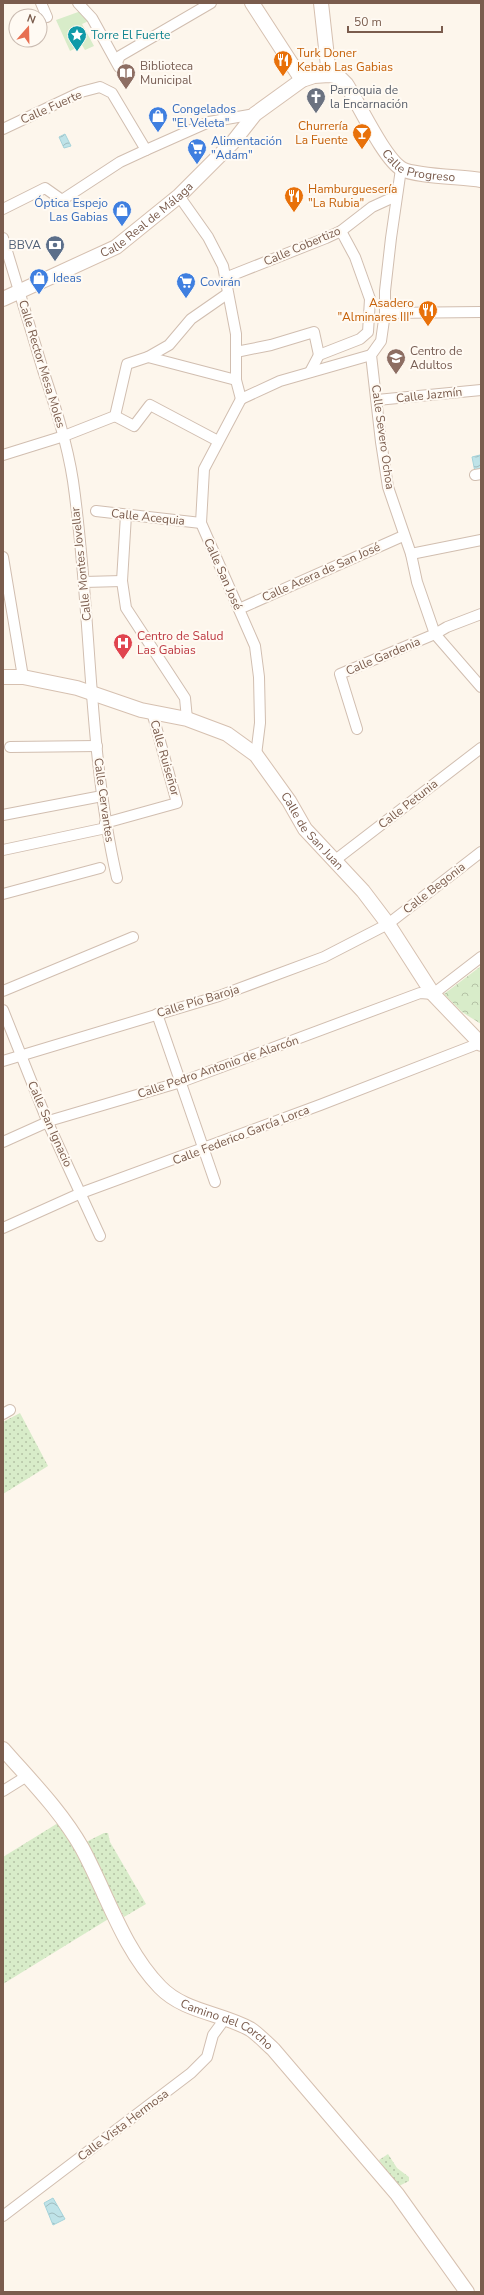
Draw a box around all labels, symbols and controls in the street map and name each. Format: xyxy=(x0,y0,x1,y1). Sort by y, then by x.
north arrow xyxy=(8,8,48,48)
scale bar xyxy=(348,8,442,34)
text: N xyxy=(25,11,38,28)
text: 50 m xyxy=(354,14,382,30)
place icon: Torre El Fuerte xyxy=(66,24,88,52)
place label: Torre El Fuerte xyxy=(91,27,170,43)
place label: Turk Doner Kebab Las Gabias xyxy=(297,45,393,75)
restaurant icon: Turk Doner Kebab Las Gabias xyxy=(272,49,294,77)
place label: Biblioteca Municipal xyxy=(140,58,193,88)
library icon: Biblioteca Municipal xyxy=(115,62,137,90)
place label: Parroquia de la Encarnación xyxy=(330,82,408,112)
street label: Calle Fuerte xyxy=(18,86,84,128)
church icon: Parroquia de la Encarnación xyxy=(305,86,327,114)
place label: Congelados "El Veleta" xyxy=(172,101,236,131)
shop icon: Congelados "El Veleta" xyxy=(147,105,169,133)
place label: Churrería La Fuente xyxy=(295,118,348,148)
bar icon: Churrería La Fuente xyxy=(351,122,373,150)
place label: Alimentación "Adam" xyxy=(211,133,282,163)
supermarket icon: Alimentación "Adam" xyxy=(186,137,208,165)
street label: Calle Progreso xyxy=(378,146,456,185)
street label: Calle Real de Málaga xyxy=(97,178,197,261)
place label: Hamburguesería "La Rubia" xyxy=(308,181,397,211)
restaurant icon: Hamburguesería "La Rubia" xyxy=(283,185,305,213)
place label: Óptica Espejo Las Gabias xyxy=(34,195,108,225)
shop icon: Óptica Espejo Las Gabias xyxy=(111,199,133,227)
street label: Calle Cobertizo xyxy=(261,222,343,269)
bank icon: BBVA xyxy=(44,234,66,262)
place label: BBVA xyxy=(9,237,41,253)
shop icon: Ideas xyxy=(28,267,50,295)
place label: Ideas xyxy=(53,270,82,286)
supermarket icon: Covirán xyxy=(175,271,197,299)
place label: Covirán xyxy=(200,274,241,290)
place label: Asadero "Alminares III" xyxy=(337,295,414,325)
street label: Calle Rector Mesa Moles xyxy=(15,298,69,430)
restaurant icon: Asadero "Alminares III" xyxy=(417,299,439,327)
place label: Centro de Adultos xyxy=(410,343,462,373)
school or university icon: Centro de Adultos xyxy=(385,347,407,375)
street label: Calle Severo Ochoa xyxy=(368,384,398,490)
street label: Calle Jazmín xyxy=(395,384,463,406)
street label: Calle Montes Jovellar xyxy=(67,505,95,622)
street label: Calle Acequia xyxy=(110,505,186,529)
street label: Calle San José xyxy=(200,536,246,612)
street label: Calle Acera de San José xyxy=(259,539,383,605)
place label: Centro de Salud Las Gabias xyxy=(137,628,224,658)
hospital icon: Centro de Salud Las Gabias xyxy=(112,632,134,660)
street label: Calle Gardenia xyxy=(343,633,423,679)
street label: Calle Ruiseñor xyxy=(147,718,184,798)
street label: Calle Cervantes xyxy=(90,757,118,843)
street label: Calle Petunia xyxy=(375,776,441,832)
street label: Calle de San Juan xyxy=(277,789,347,873)
street label: Calle Begonia xyxy=(400,859,468,917)
street label: Calle Pío Baroja xyxy=(155,981,241,1021)
street label: Calle Pedro Antonio de Alarcón xyxy=(135,1032,301,1102)
street label: Calle San Ignacio xyxy=(24,1078,76,1170)
street label: Calle Federico García Lorca xyxy=(170,1101,312,1169)
street label: Camino del Corcho xyxy=(178,1995,277,2053)
street label: Calle Vista Hermosa xyxy=(74,2085,172,2165)

